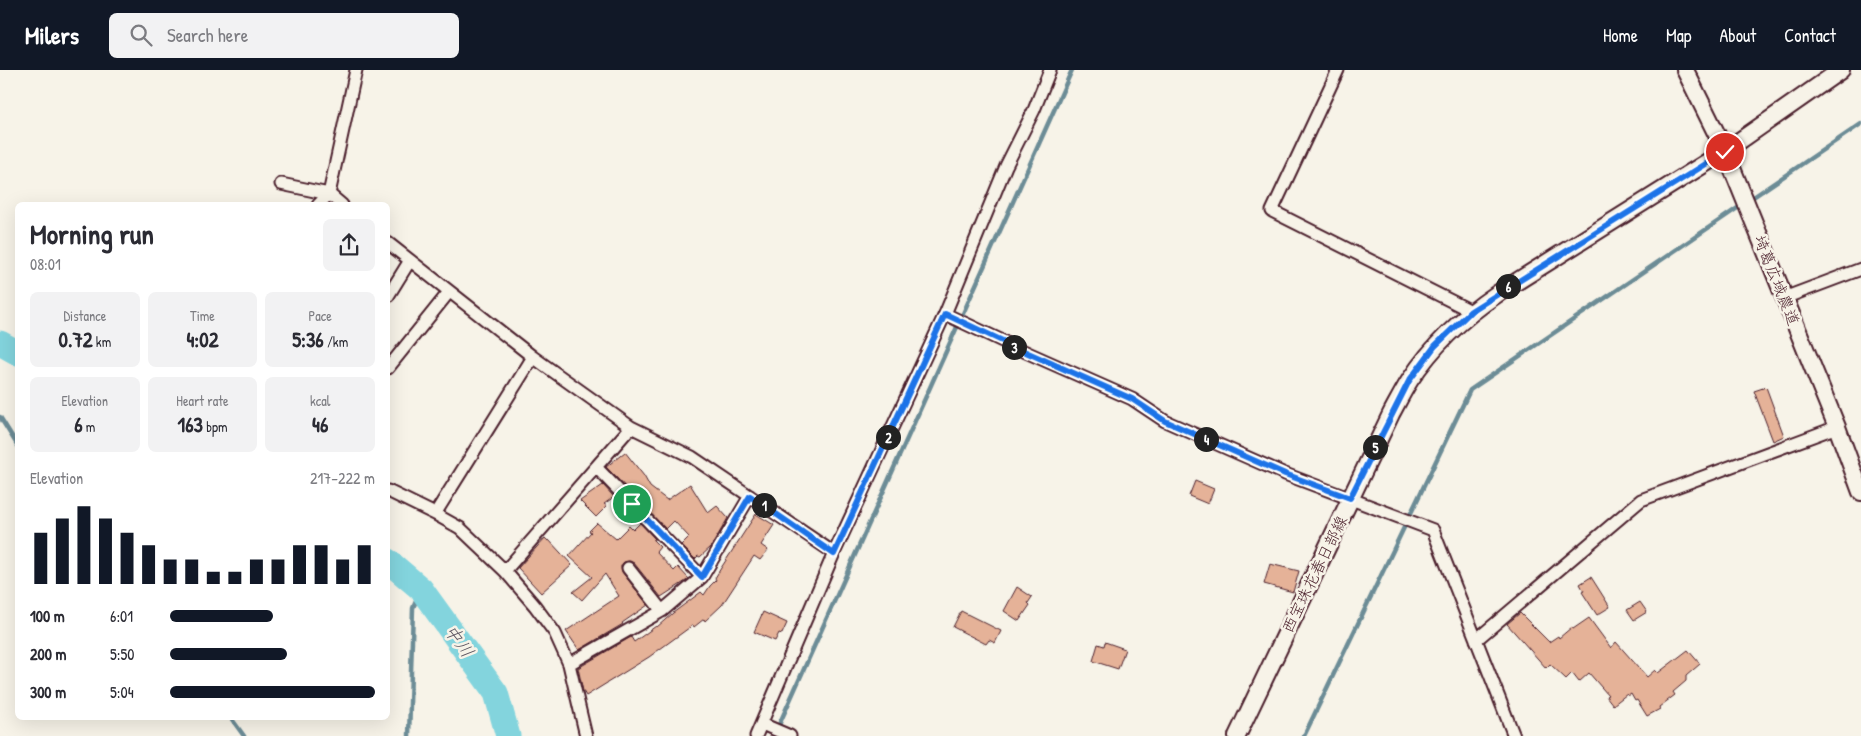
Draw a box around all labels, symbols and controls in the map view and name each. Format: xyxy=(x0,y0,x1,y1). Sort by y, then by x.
search box xyxy=(109,13,459,58)
text: Milers xyxy=(25,19,79,51)
icon: search xyxy=(127,21,155,49)
text: Search here xyxy=(167,22,248,48)
text: Home xyxy=(1603,23,1638,48)
text: Map xyxy=(1666,23,1691,48)
text: About xyxy=(1719,23,1756,48)
text: Contact xyxy=(1784,23,1836,48)
pin xyxy=(1704,131,1746,173)
icon: check xyxy=(1711,138,1739,166)
text: Morning run xyxy=(30,215,154,253)
button: share xyxy=(323,219,375,271)
street label: 埼葛広域農道 xyxy=(1749,231,1805,329)
text: 08:01 xyxy=(30,253,61,275)
pin: 6 xyxy=(1496,274,1520,298)
text: 6 xyxy=(1506,277,1511,296)
text: Distance xyxy=(63,306,106,325)
text: Time xyxy=(190,306,215,325)
text: Pace xyxy=(309,306,332,325)
text: 0.72 xyxy=(58,325,93,354)
text: 4:02 xyxy=(187,325,218,354)
text: 5:36 xyxy=(292,325,324,354)
text: km xyxy=(93,332,111,351)
text: /km xyxy=(324,332,348,351)
pin: 3 xyxy=(1002,334,1026,360)
text: 3 xyxy=(1011,338,1018,357)
text: Elevation xyxy=(62,391,108,410)
text: Heart rate xyxy=(176,391,229,410)
text: kcal xyxy=(310,391,330,410)
text: 6 xyxy=(74,410,83,439)
text: 163 xyxy=(178,410,203,439)
text: 46 xyxy=(312,410,328,439)
text: m xyxy=(83,417,95,436)
text: bpm xyxy=(203,417,227,436)
pin: 2 xyxy=(876,424,900,450)
pin: 4 xyxy=(1194,426,1218,452)
text: 2 xyxy=(885,428,892,447)
text: 4 xyxy=(1204,430,1209,449)
pin: 5 xyxy=(1362,434,1388,460)
text: 5 xyxy=(1373,438,1378,457)
text: Elevation xyxy=(30,467,83,489)
text: 217–222 m xyxy=(310,467,375,489)
pin xyxy=(611,483,653,525)
icon: arrive xyxy=(618,490,646,518)
pin: 1 xyxy=(752,492,776,518)
text: 1 xyxy=(762,496,767,515)
street label: 西宝珠花春日部線 xyxy=(1276,512,1352,636)
text: 100 m xyxy=(30,605,65,627)
text: 6:01 xyxy=(110,605,133,627)
water label: 中川 xyxy=(439,619,480,663)
text: 200 m xyxy=(30,643,66,665)
text: 5:50 xyxy=(110,643,134,665)
text: 300 m xyxy=(30,681,66,703)
text: 5:04 xyxy=(110,681,134,703)

